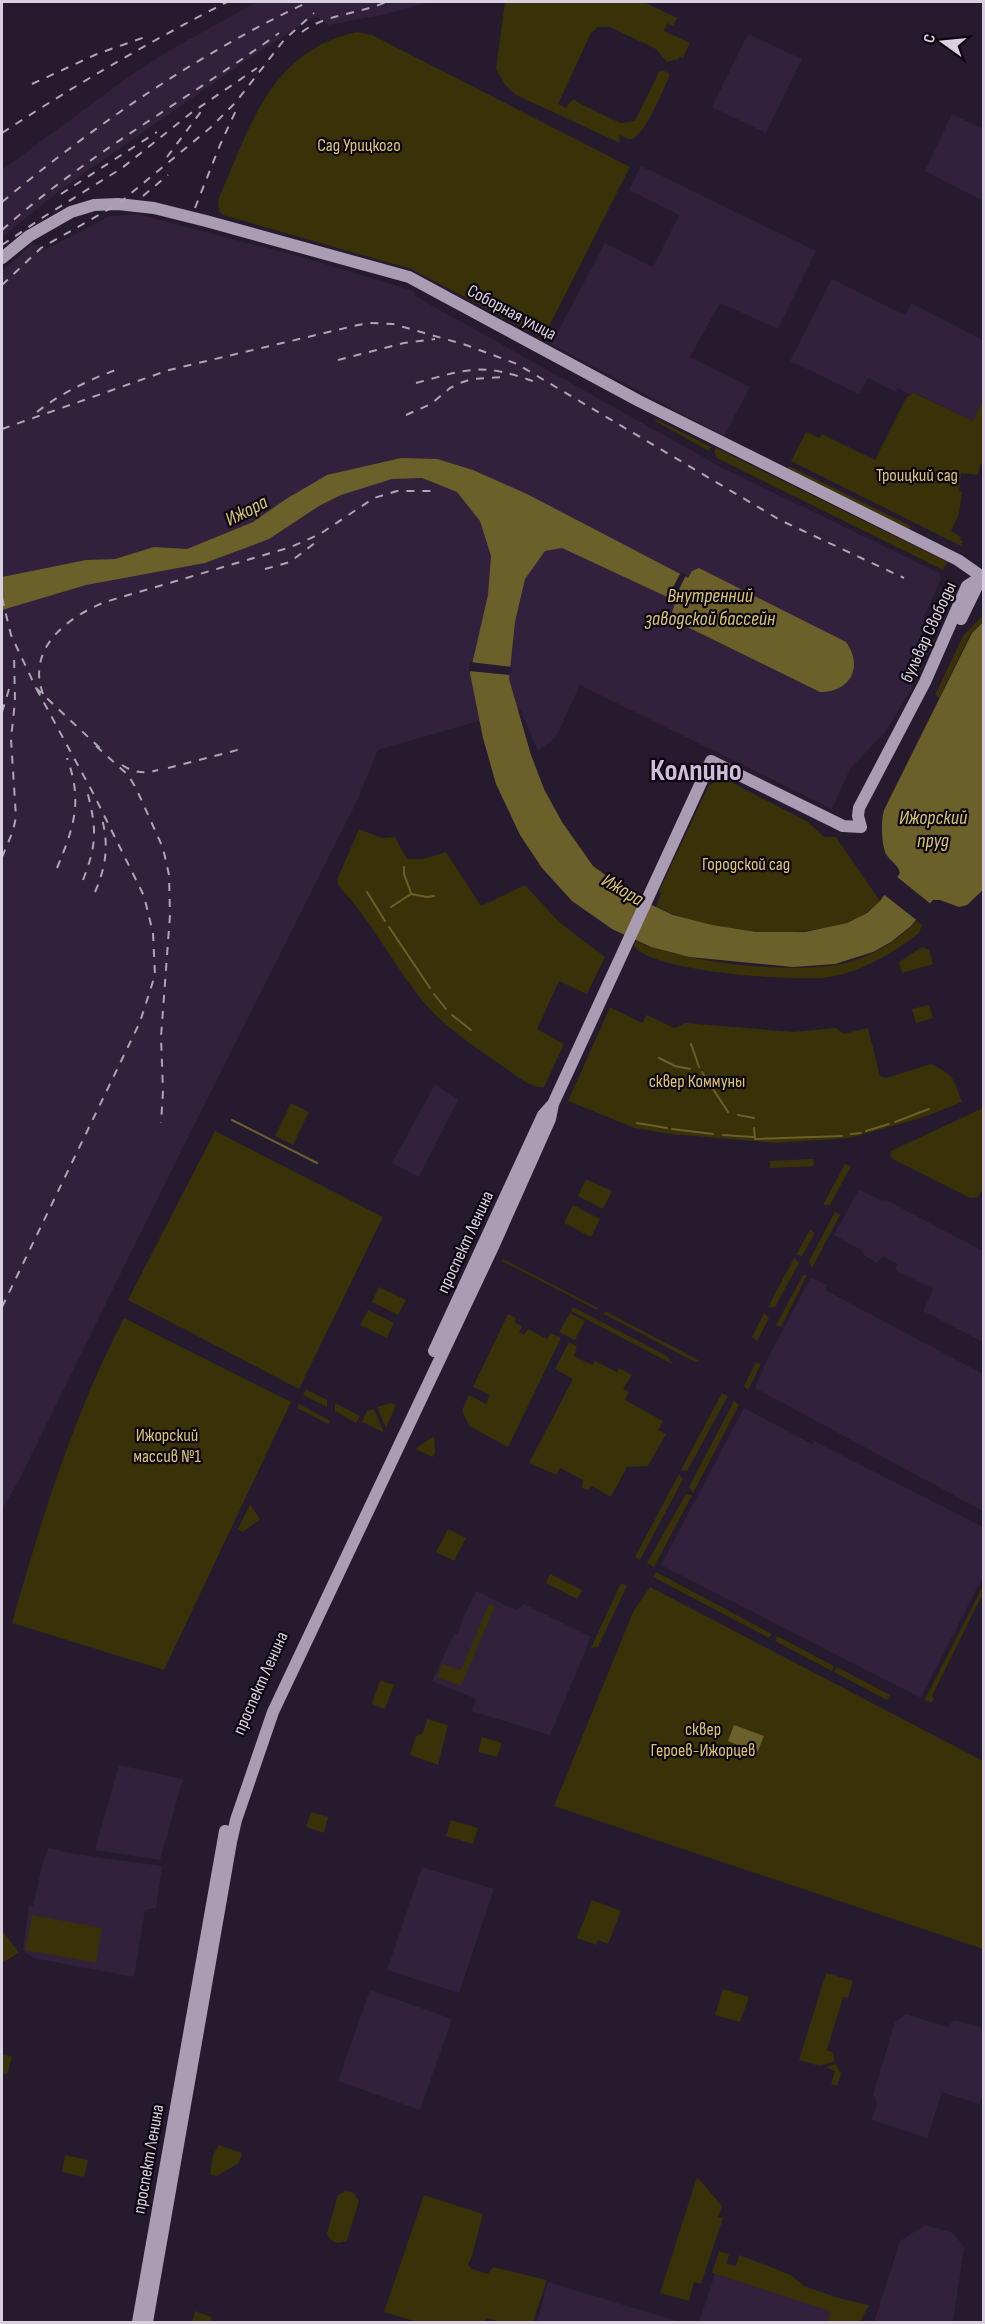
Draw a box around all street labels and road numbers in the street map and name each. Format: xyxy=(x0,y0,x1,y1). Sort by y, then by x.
street label: Соборная улица xyxy=(464,280,560,345)
street label: бульвар Свободы xyxy=(896,579,961,686)
street label: проспект Ленина xyxy=(433,1188,498,1297)
street label: проспект Ленина xyxy=(228,1628,293,1738)
street label: проспект Ленина xyxy=(129,2103,168,2215)

